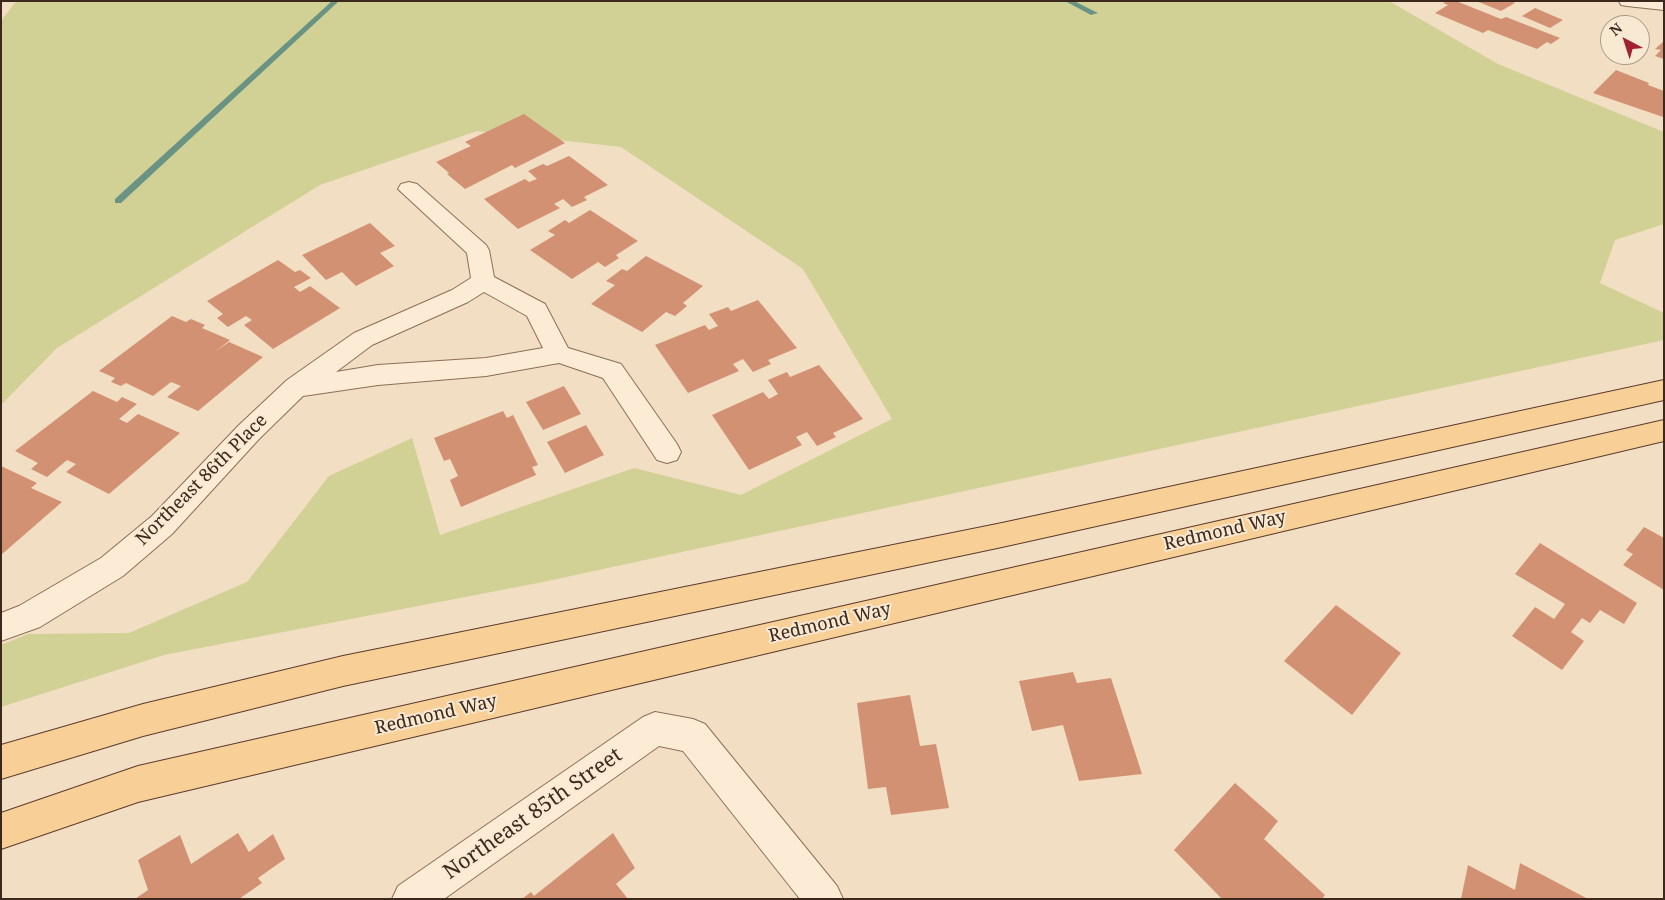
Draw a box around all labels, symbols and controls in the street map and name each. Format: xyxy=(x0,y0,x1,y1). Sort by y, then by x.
north arrow xyxy=(1600,15,1650,65)
text: N xyxy=(1605,18,1626,40)
street label: Northeast 86th Place xyxy=(132,410,272,550)
street label: Redmond Way xyxy=(1162,506,1288,556)
street label: Redmond Way xyxy=(767,598,893,648)
street label: Redmond Way xyxy=(373,690,499,740)
street label: Northeast 85th Street xyxy=(439,743,627,885)

